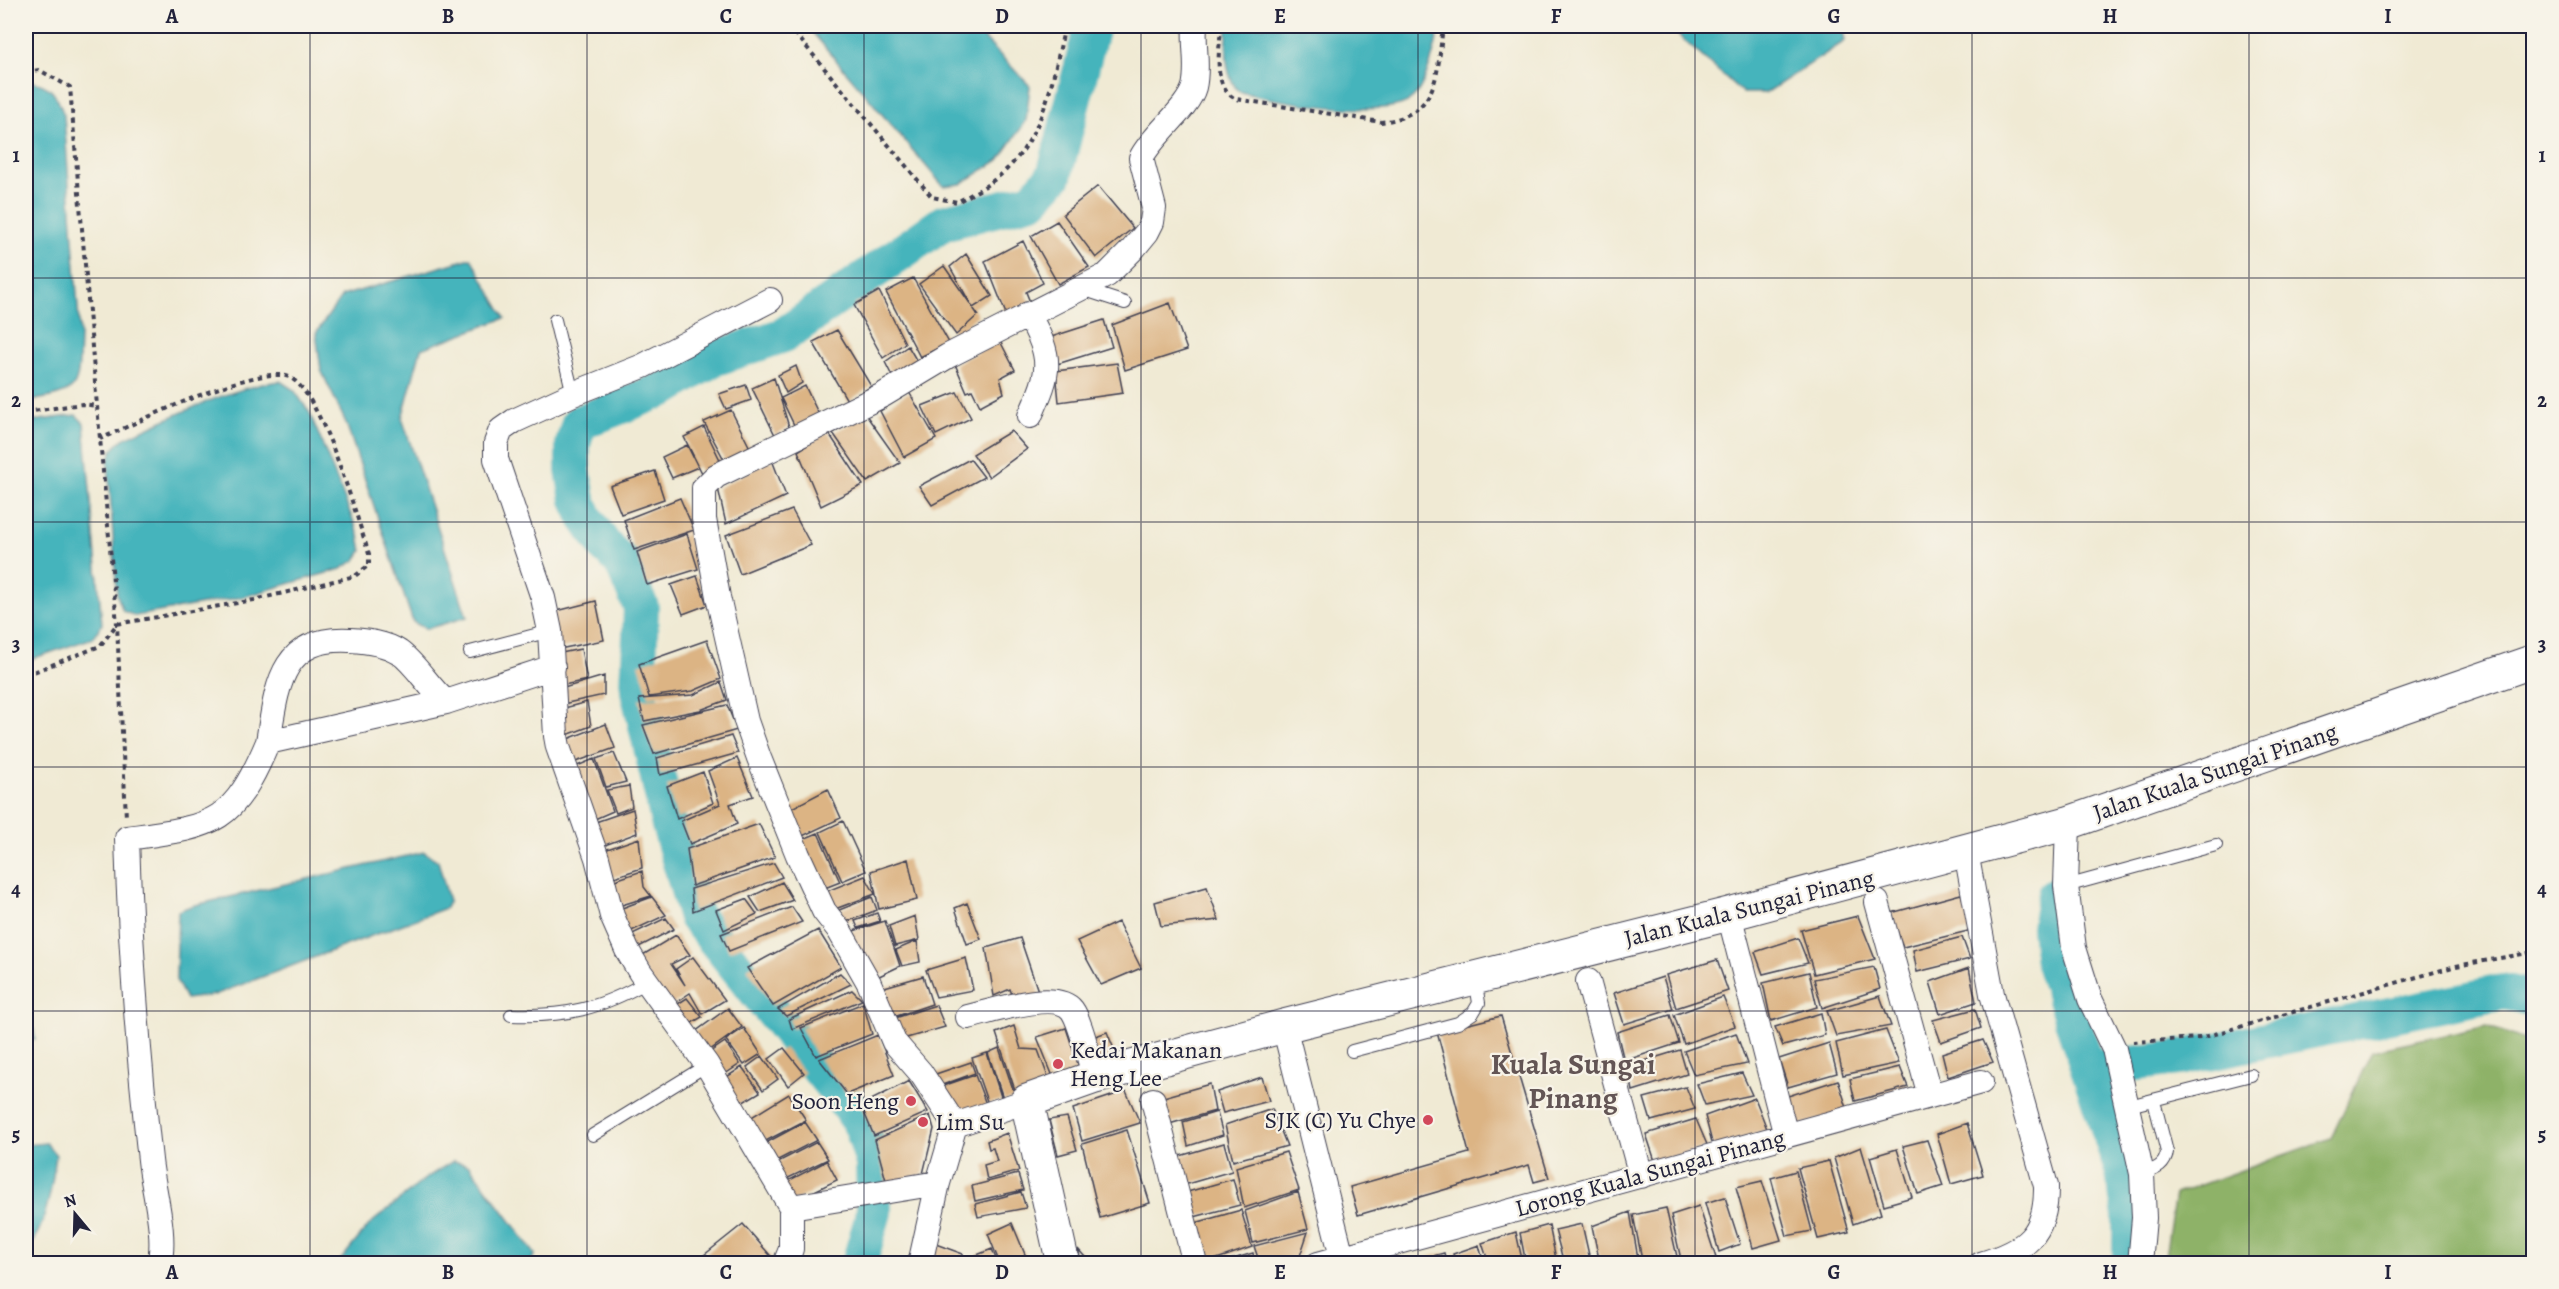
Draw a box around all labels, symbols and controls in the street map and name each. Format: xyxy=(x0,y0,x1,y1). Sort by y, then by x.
text: A xyxy=(165,3,179,30)
text: B xyxy=(442,3,454,30)
text: C xyxy=(720,3,732,30)
text: D xyxy=(995,3,1009,30)
text: E xyxy=(1274,3,1286,30)
text: F xyxy=(1551,3,1562,30)
text: G xyxy=(1827,3,1841,30)
text: H xyxy=(2103,3,2118,30)
text: I xyxy=(2384,3,2392,30)
text: 1 xyxy=(12,142,20,169)
text: 1 xyxy=(2538,142,2546,169)
text: 2 xyxy=(11,387,21,414)
text: 2 xyxy=(2537,387,2547,414)
text: 3 xyxy=(12,631,20,658)
text: 3 xyxy=(2538,631,2546,658)
street label: Jalan Kuala Sungai Pinang xyxy=(2089,715,2341,829)
street label: Jalan Kuala Sungai Pinang xyxy=(1621,861,1877,955)
text: 4 xyxy=(11,876,21,903)
text: 4 xyxy=(2537,876,2547,903)
place label: Kedai Makanan Heng Lee xyxy=(1070,1034,1222,1094)
district label: Kuala Sungai Pinang xyxy=(1490,1044,1656,1118)
marker: Kedai Makanan Heng Lee xyxy=(1051,1057,1065,1071)
place label: Soon Heng xyxy=(791,1085,899,1117)
marker: Soon Heng xyxy=(904,1094,918,1108)
place label: SJK (C) Yu Chye xyxy=(1265,1104,1416,1136)
place label: Lim Su xyxy=(935,1106,1004,1138)
marker: SJK (C) Yu Chye xyxy=(1421,1113,1435,1127)
marker: Lim Su xyxy=(916,1115,930,1129)
text: 5 xyxy=(12,1121,20,1148)
text: 5 xyxy=(2538,1121,2546,1148)
street label: Lorong Kuala Sungai Pinang xyxy=(1512,1122,1788,1224)
north arrow xyxy=(45,1184,105,1244)
text: N xyxy=(61,1188,80,1213)
text: A xyxy=(165,1259,179,1286)
text: B xyxy=(442,1259,454,1286)
text: C xyxy=(720,1259,732,1286)
text: D xyxy=(995,1259,1009,1286)
text: E xyxy=(1274,1259,1286,1286)
text: F xyxy=(1551,1259,1562,1286)
text: G xyxy=(1827,1259,1841,1286)
text: H xyxy=(2103,1259,2118,1286)
text: I xyxy=(2384,1259,2392,1286)

